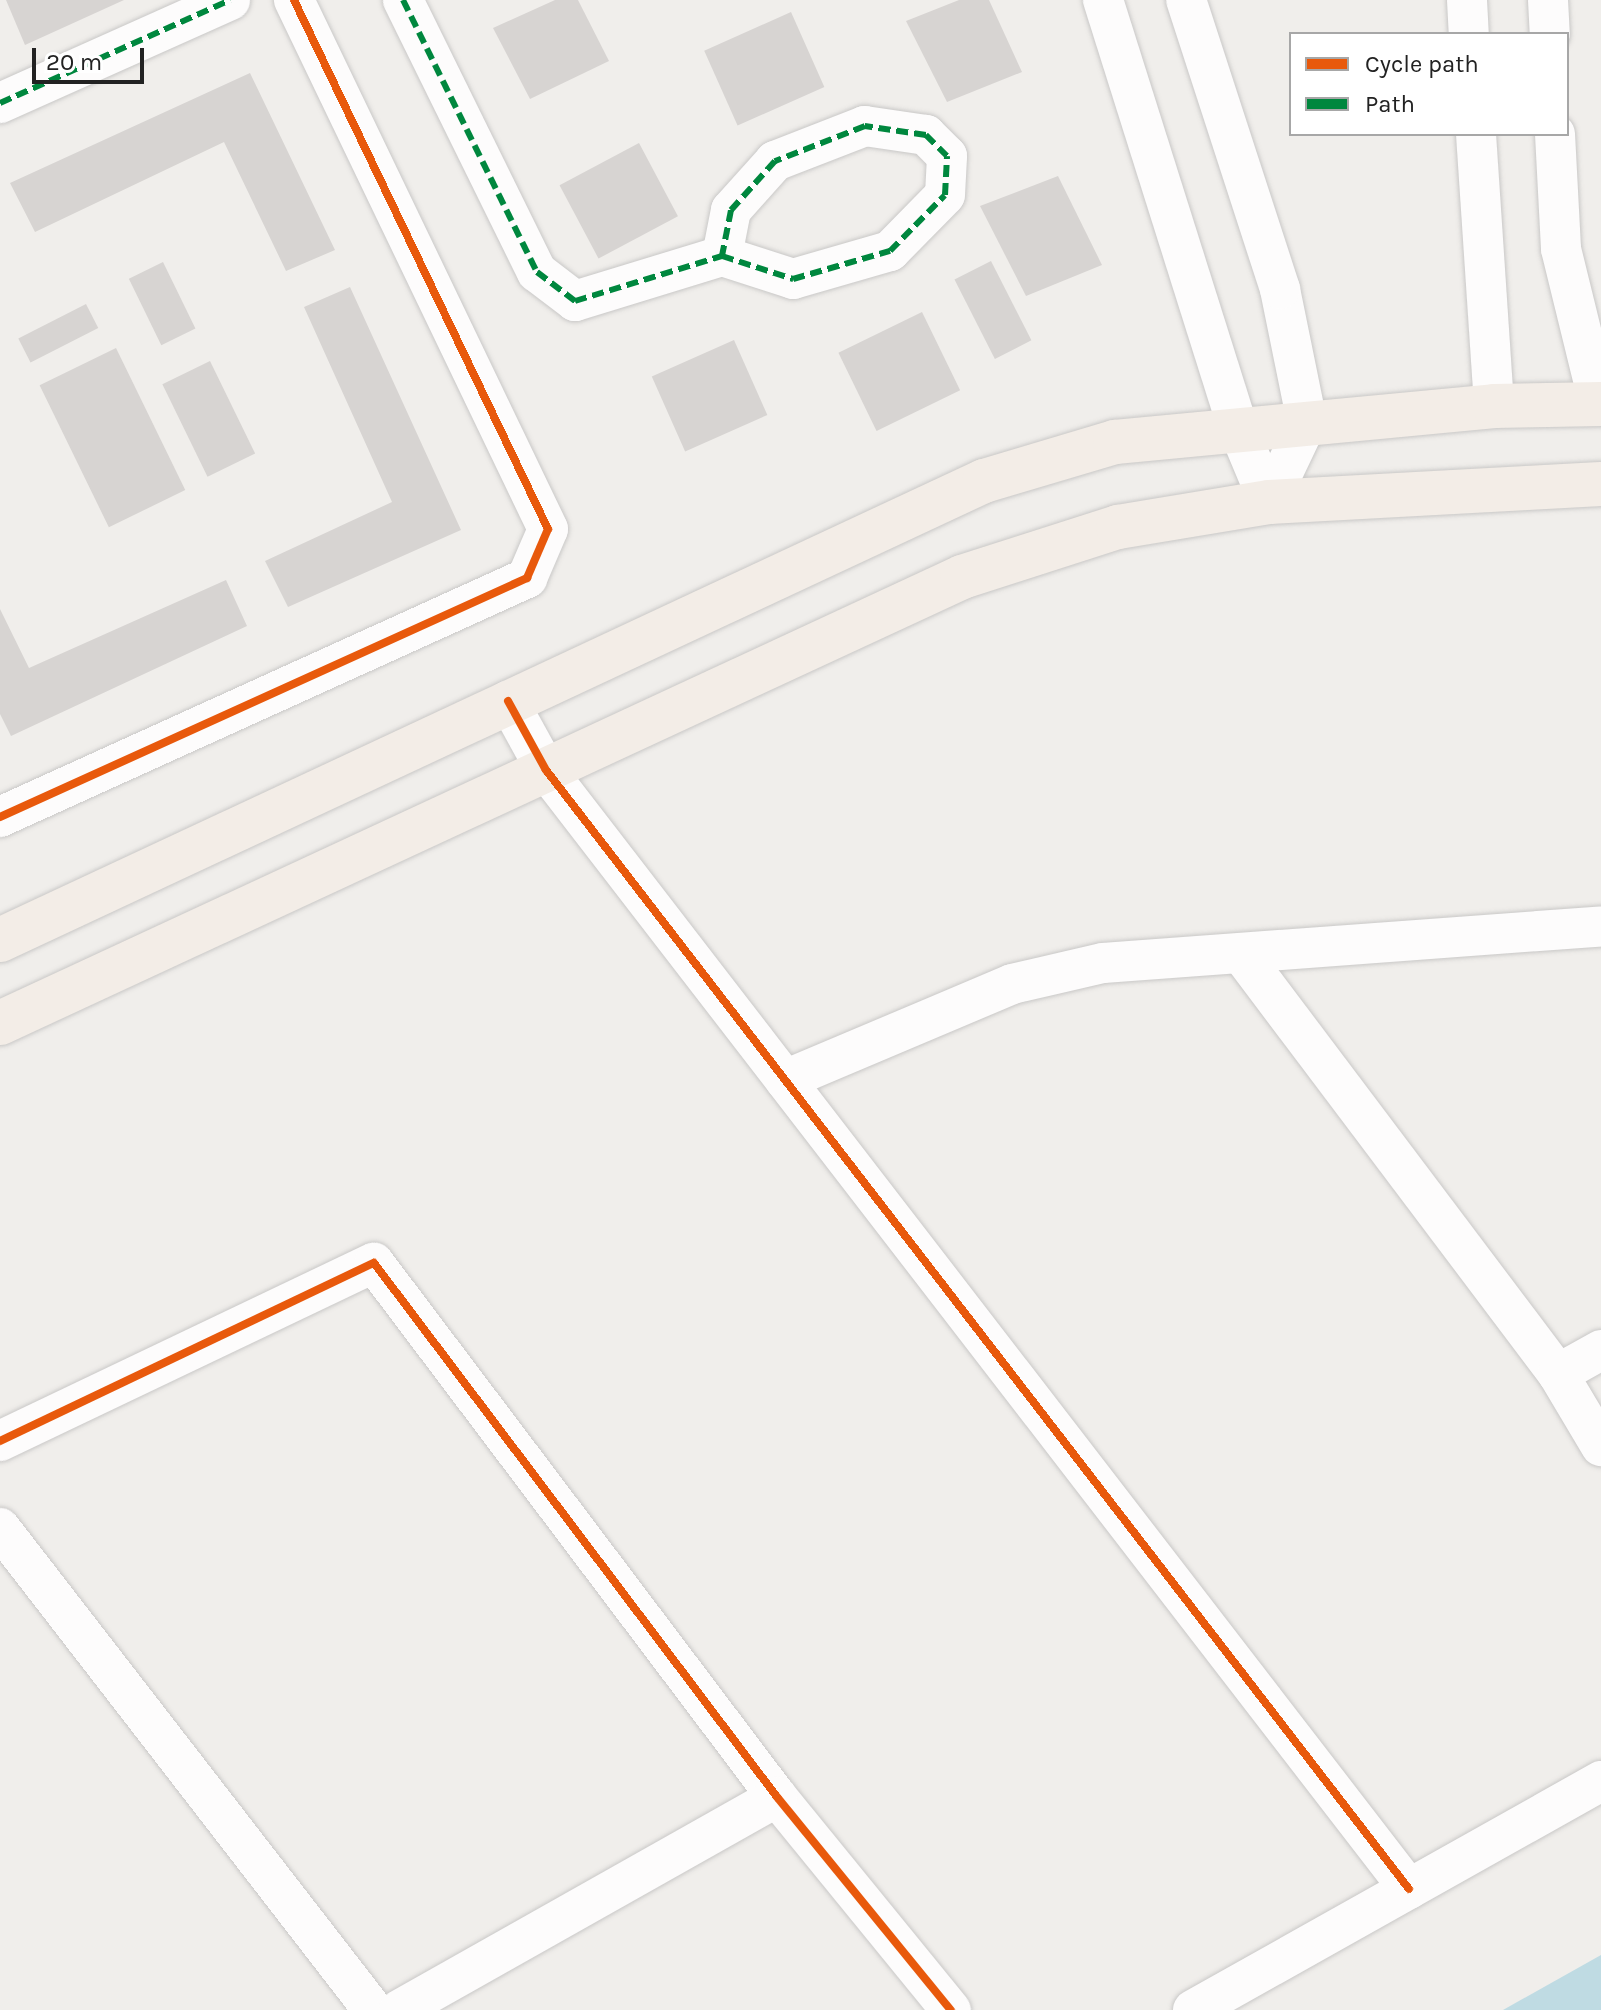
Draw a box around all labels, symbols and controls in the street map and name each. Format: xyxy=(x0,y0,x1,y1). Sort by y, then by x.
scale bar xyxy=(36,32,148,82)
legend xyxy=(1289,32,1569,136)
text: 20 m xyxy=(46,48,102,76)
text: Cycle path xyxy=(1365,50,1479,78)
text: Path xyxy=(1365,90,1415,118)

